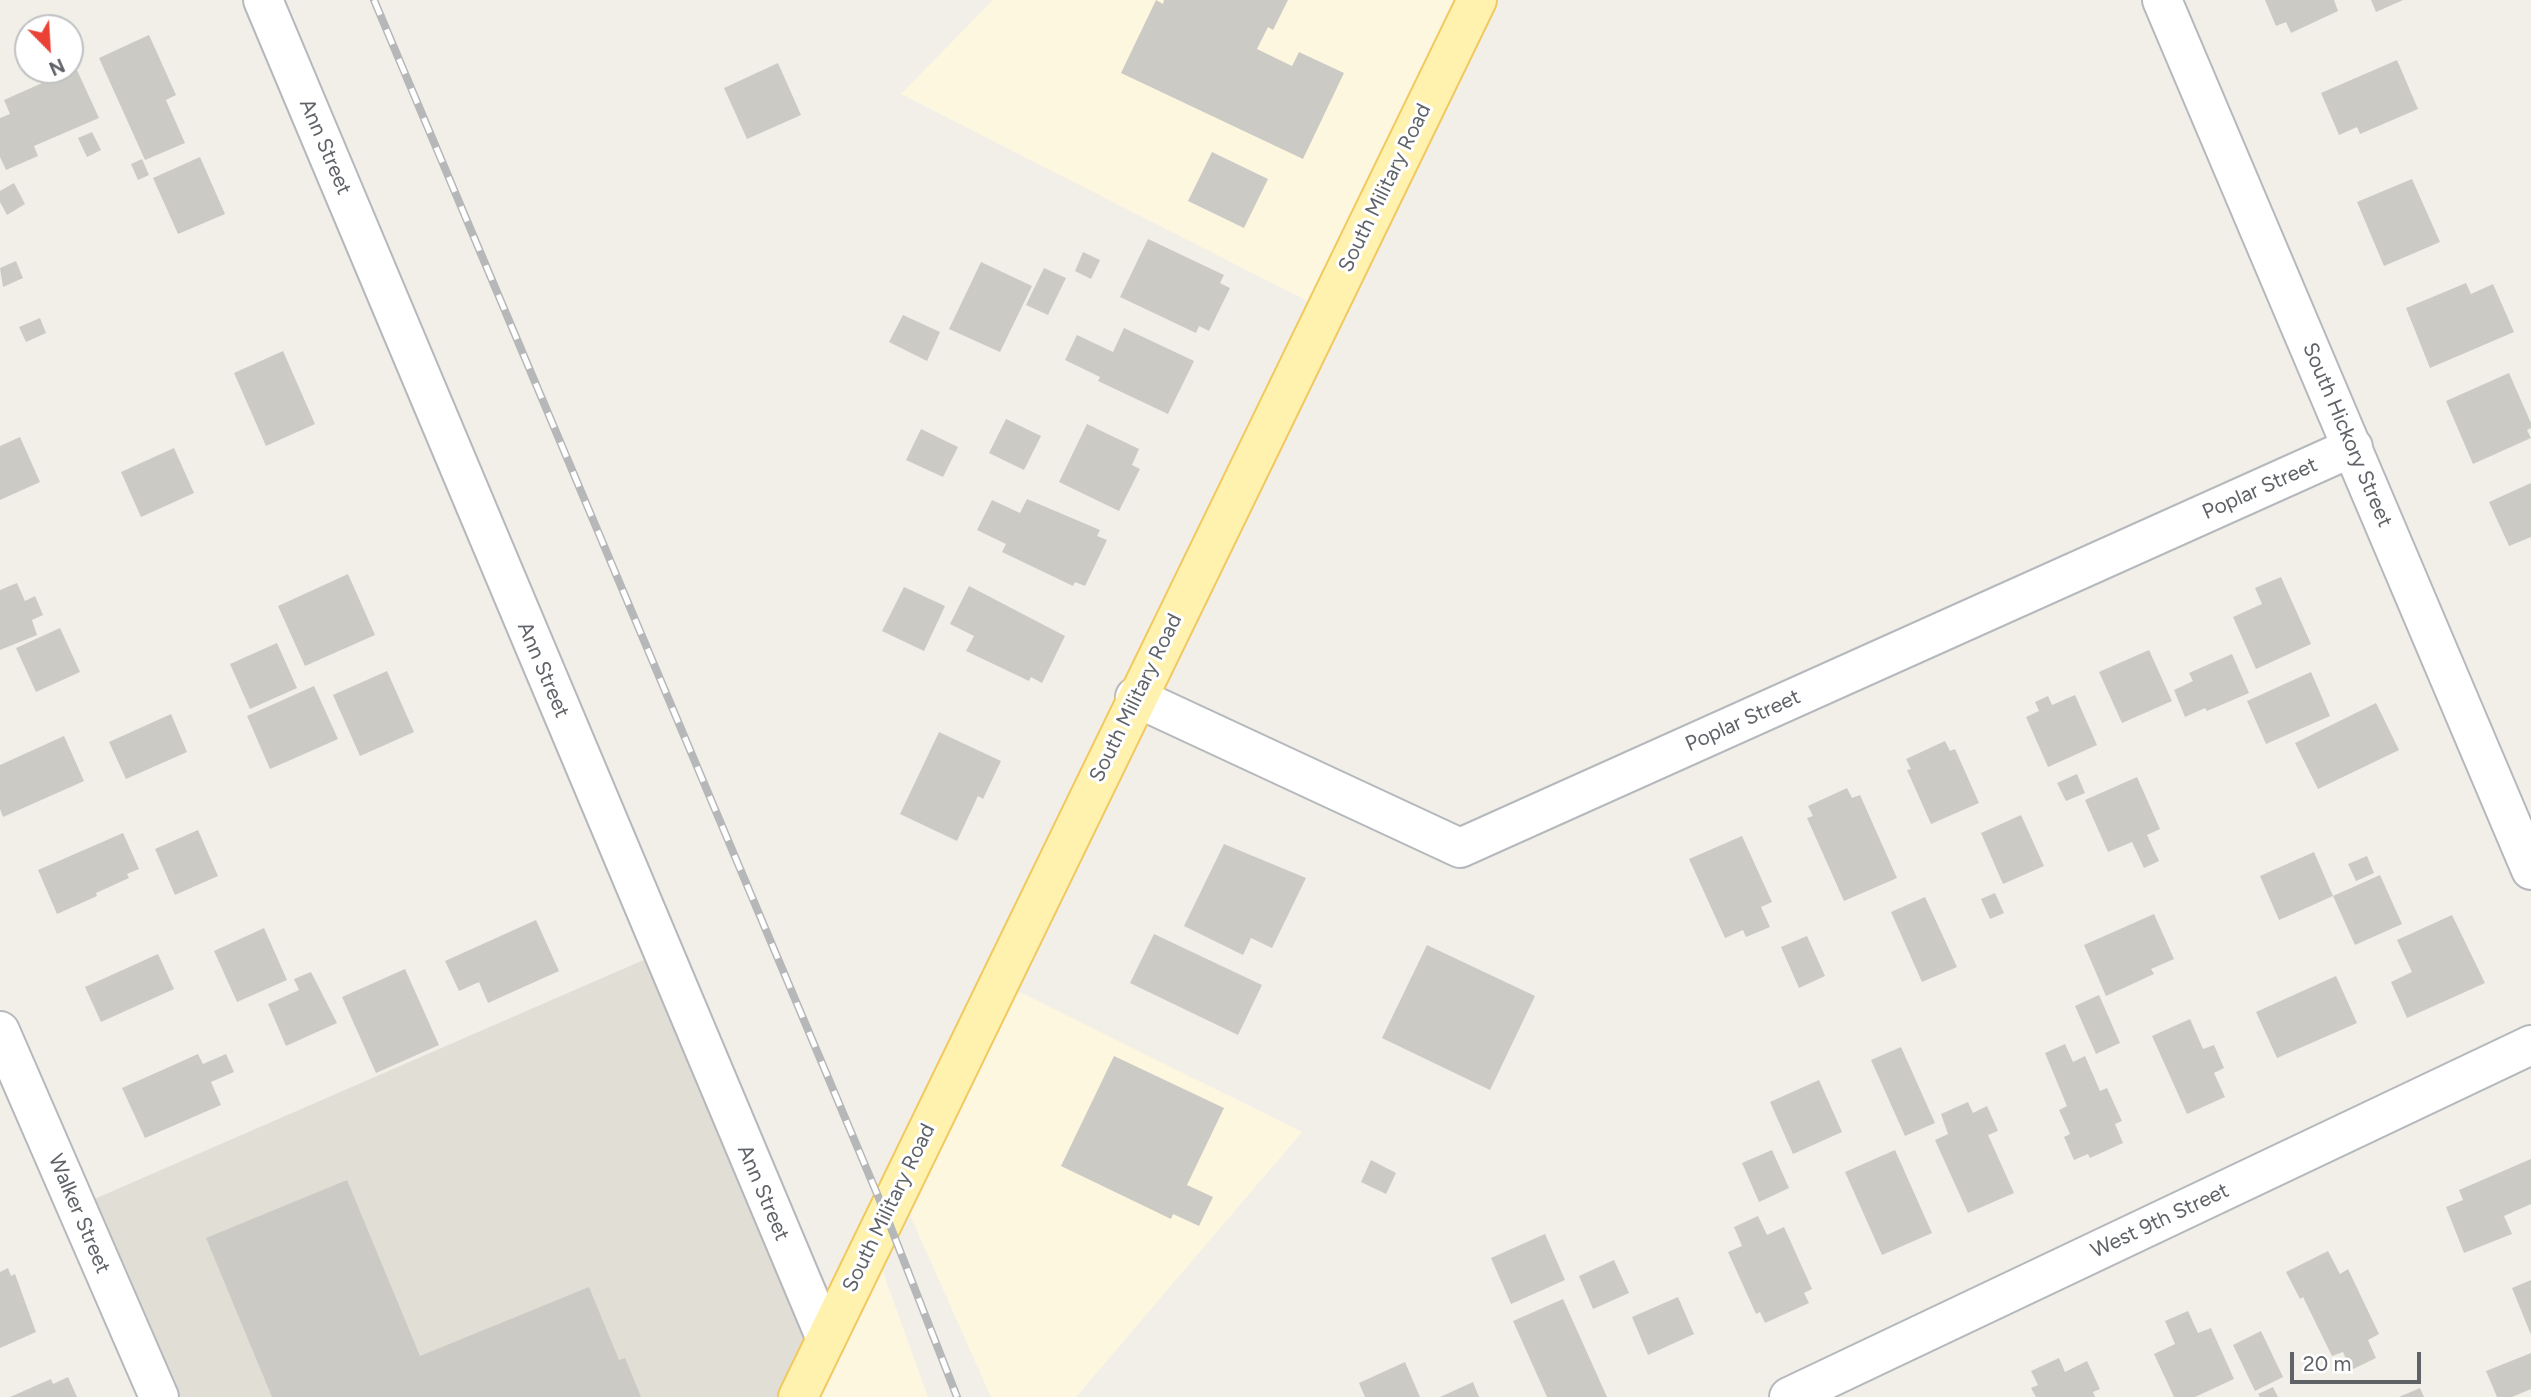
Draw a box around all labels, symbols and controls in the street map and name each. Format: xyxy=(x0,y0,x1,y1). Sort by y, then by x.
north arrow xyxy=(14,14,84,84)
text: N xyxy=(46,53,68,80)
street label: Ann Street xyxy=(294,95,356,199)
street label: South Military Road xyxy=(1333,100,1437,276)
street label: South Hickory Street xyxy=(2297,339,2397,531)
street label: Poplar Street xyxy=(2199,452,2321,526)
street label: South Military Road xyxy=(1084,610,1188,786)
street label: Ann Street xyxy=(512,618,574,722)
street label: Poplar Street xyxy=(1682,684,1804,758)
street label: South Military Road xyxy=(837,1120,941,1296)
street label: Ann Street xyxy=(732,1141,794,1245)
street label: Walker Street xyxy=(43,1151,115,1277)
street label: West 9th Street xyxy=(2087,1178,2233,1264)
scale bar xyxy=(2293,1338,2424,1382)
text: 20 m xyxy=(2303,1351,2351,1376)

